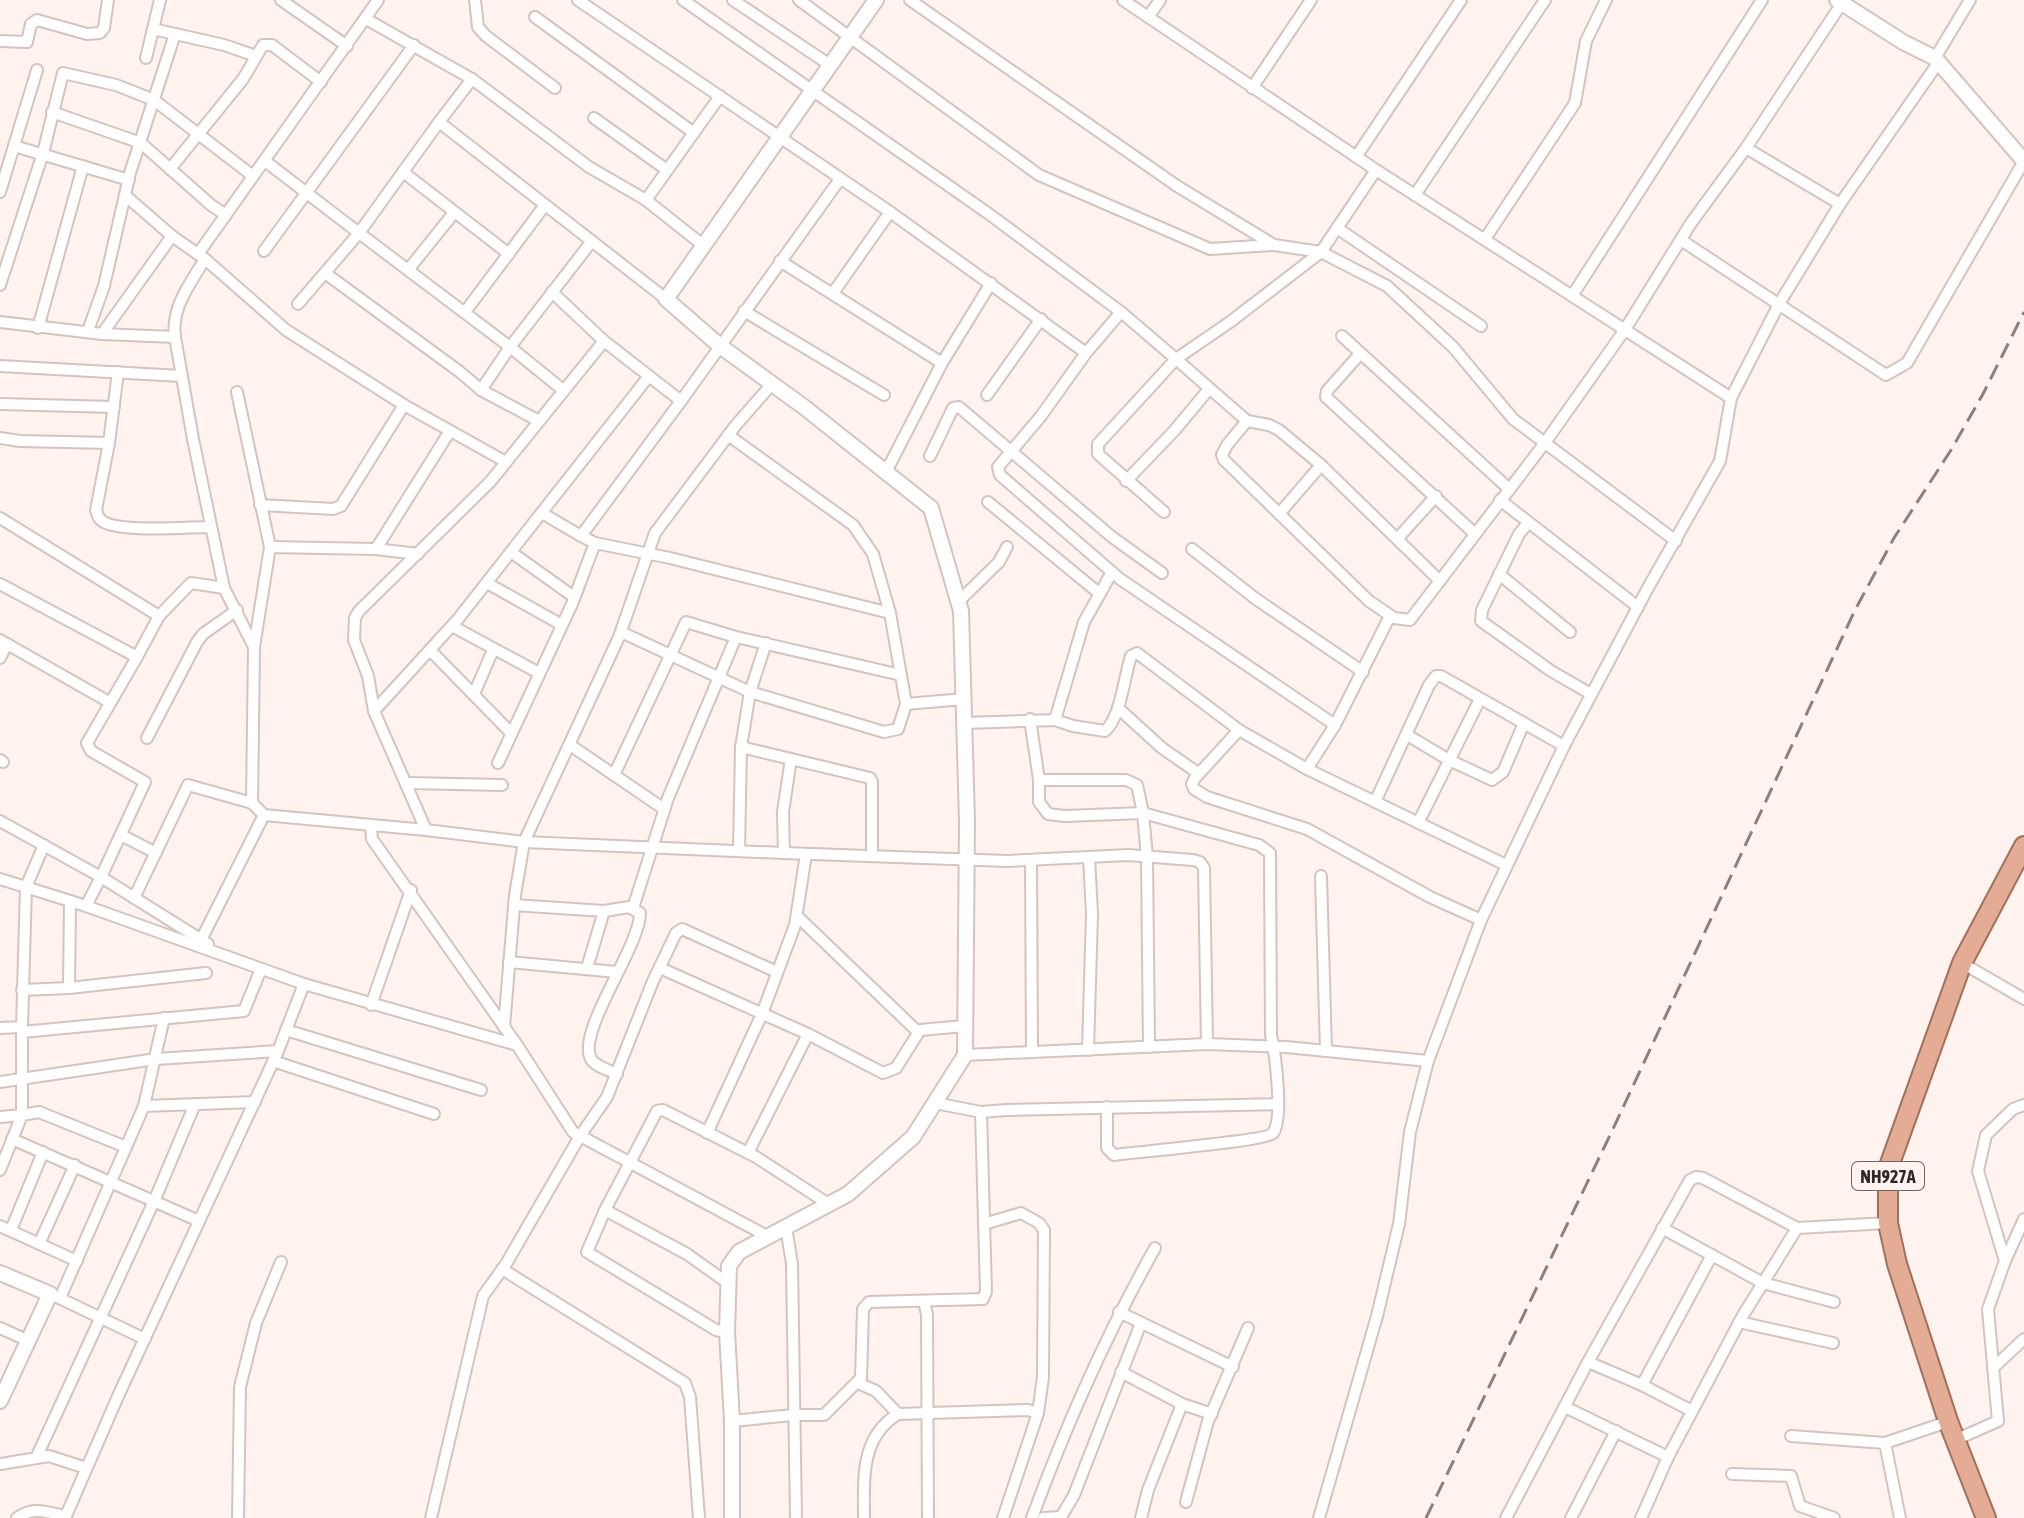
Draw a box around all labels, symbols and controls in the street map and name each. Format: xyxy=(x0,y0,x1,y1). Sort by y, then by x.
road number: NH927A xyxy=(1852,1162,1924,1190)

